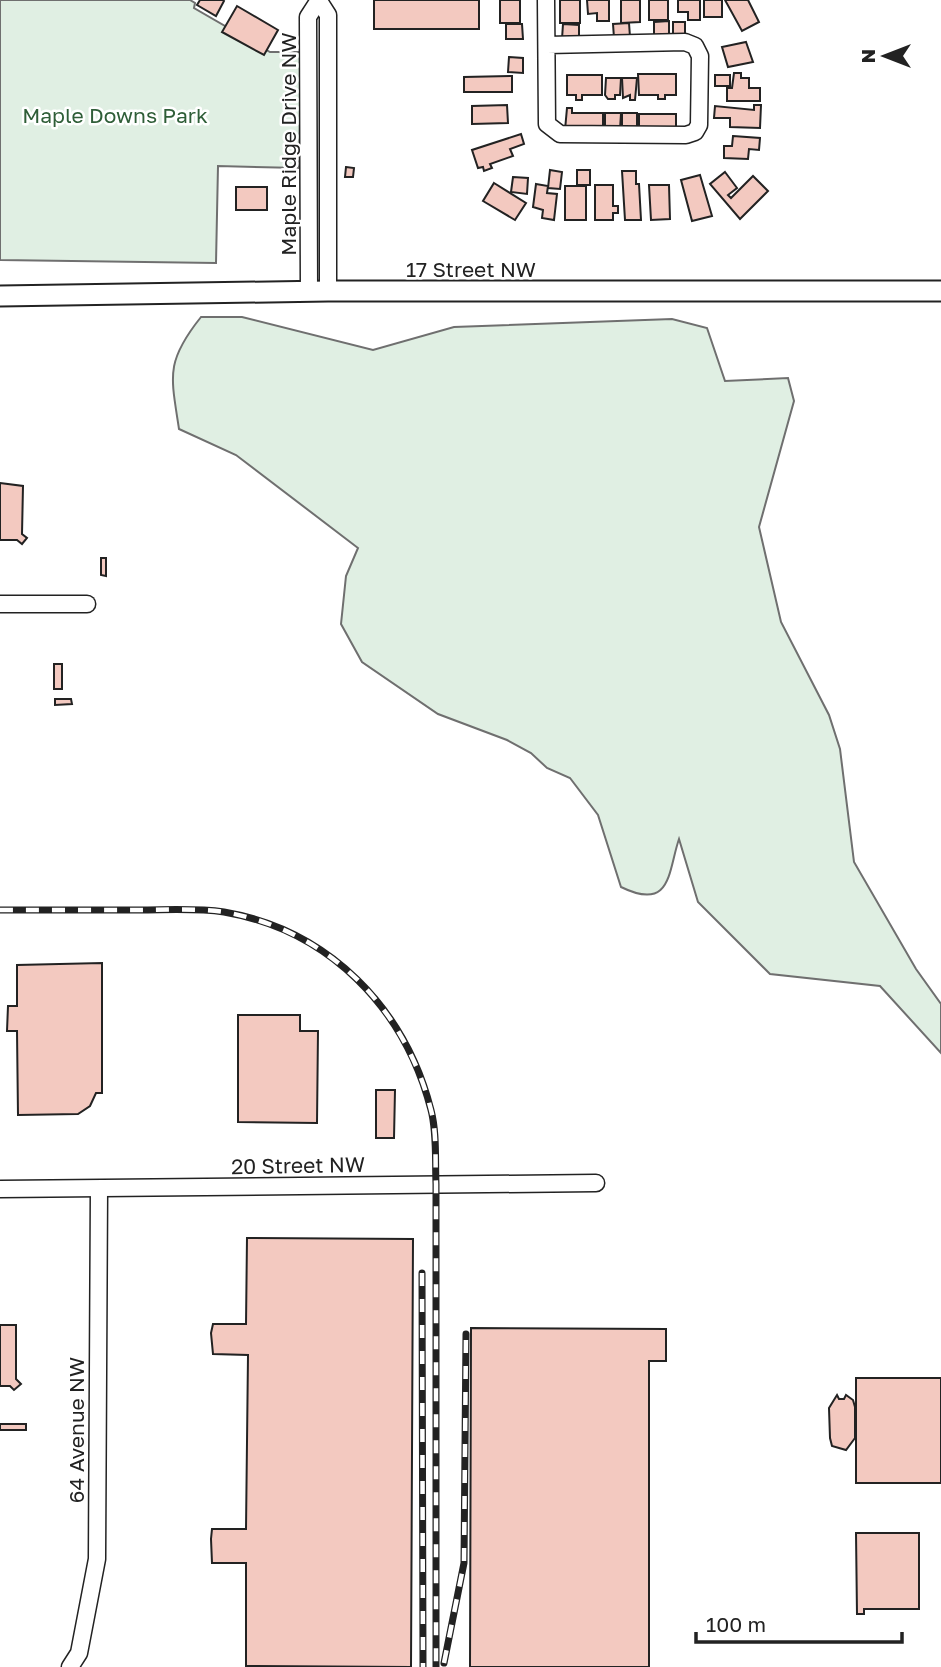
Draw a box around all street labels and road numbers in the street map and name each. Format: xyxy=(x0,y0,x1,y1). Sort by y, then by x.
street label: Maple Ridge Drive NW xyxy=(275,32,301,256)
street label: 17 Street NW xyxy=(406,256,536,282)
street label: 20 Street NW xyxy=(231,1151,365,1179)
street label: 64 Avenue NW xyxy=(63,1357,89,1503)

